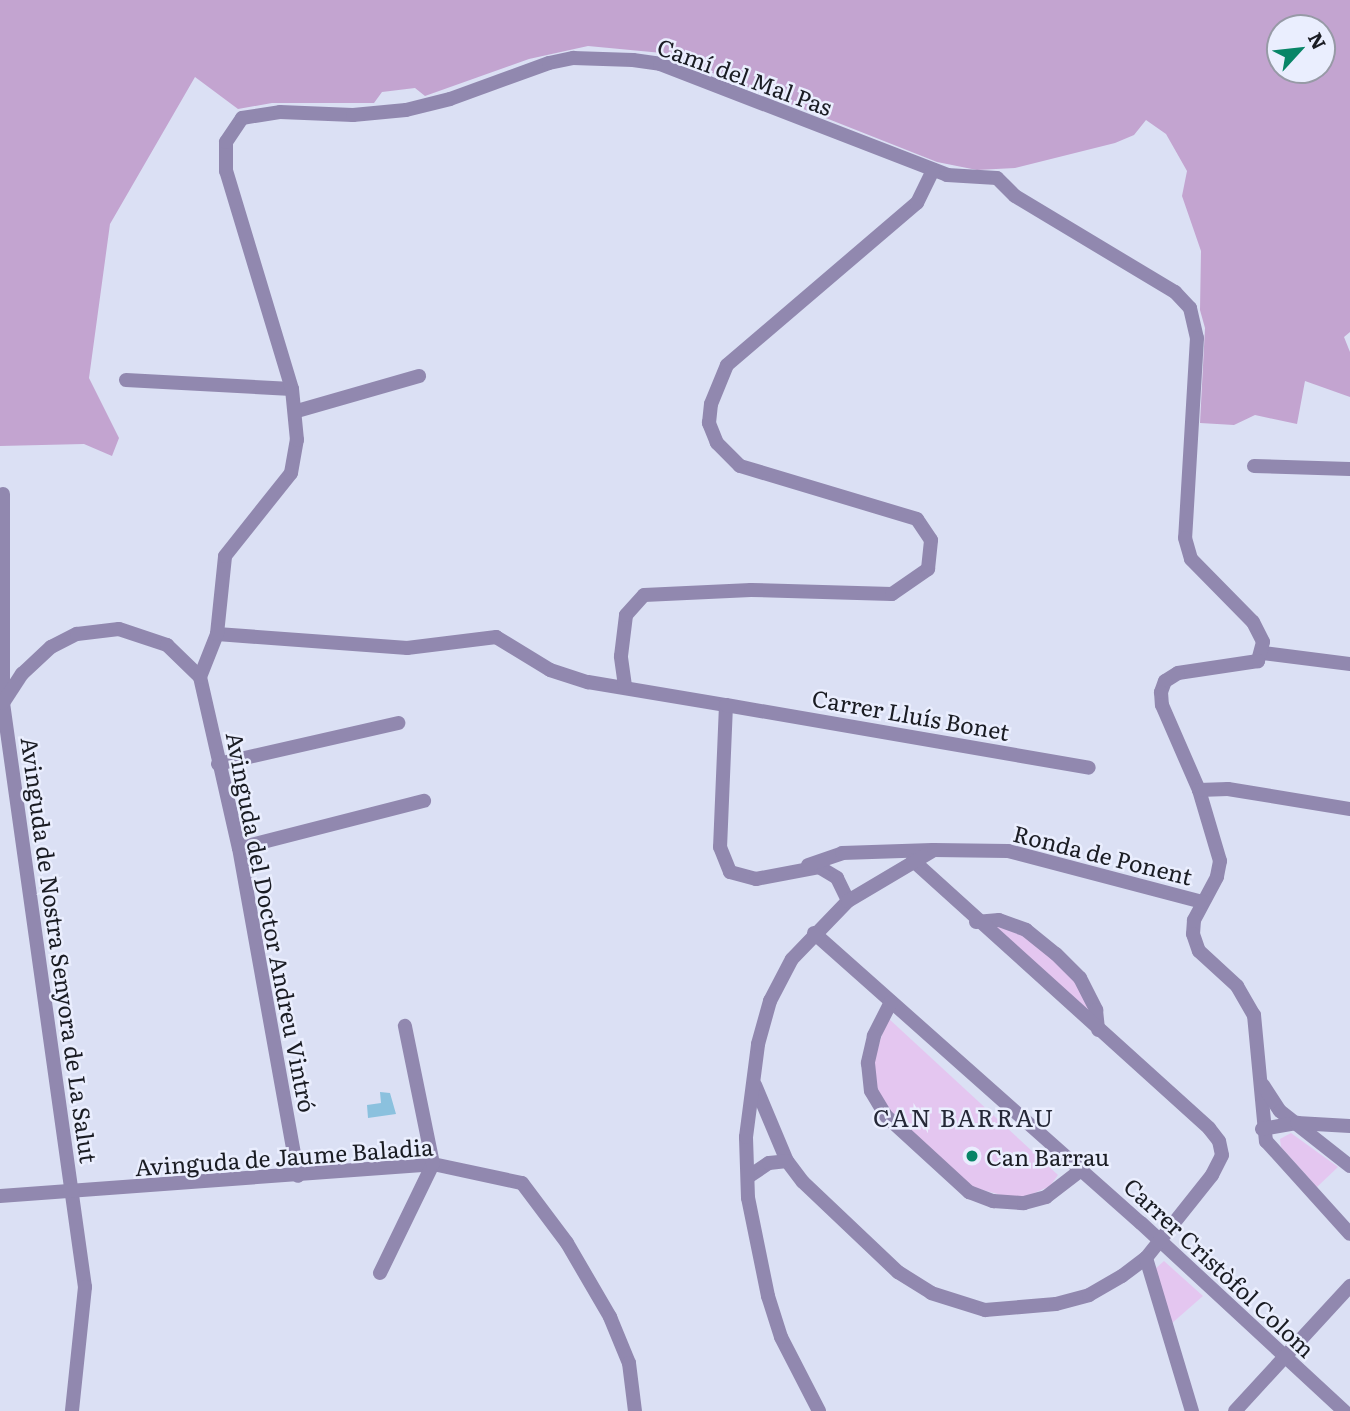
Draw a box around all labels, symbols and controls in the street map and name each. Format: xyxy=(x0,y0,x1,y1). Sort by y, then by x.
north arrow xyxy=(1266,14,1336,84)
text: N xyxy=(1302,27,1334,54)
street label: Camí del Mal Pas xyxy=(654,32,836,120)
street label: Carrer Lluís Bonet xyxy=(810,683,1012,745)
street label: Avinguda del Doctor Andreu Vintró xyxy=(222,729,322,1115)
street label: Avinguda de Nostra Senyora de La Salut xyxy=(16,735,104,1165)
street label: Ronda de Ponent xyxy=(1011,818,1195,890)
district label: CAN BARRAU xyxy=(874,1103,1054,1131)
street label: Avinguda de Jaume Baladia xyxy=(134,1132,434,1180)
place label: Can Barrau xyxy=(986,1142,1109,1170)
marker: Can Barrau xyxy=(964,1148,980,1164)
street label: Carrer Cristòfol Colom xyxy=(1119,1171,1321,1363)

